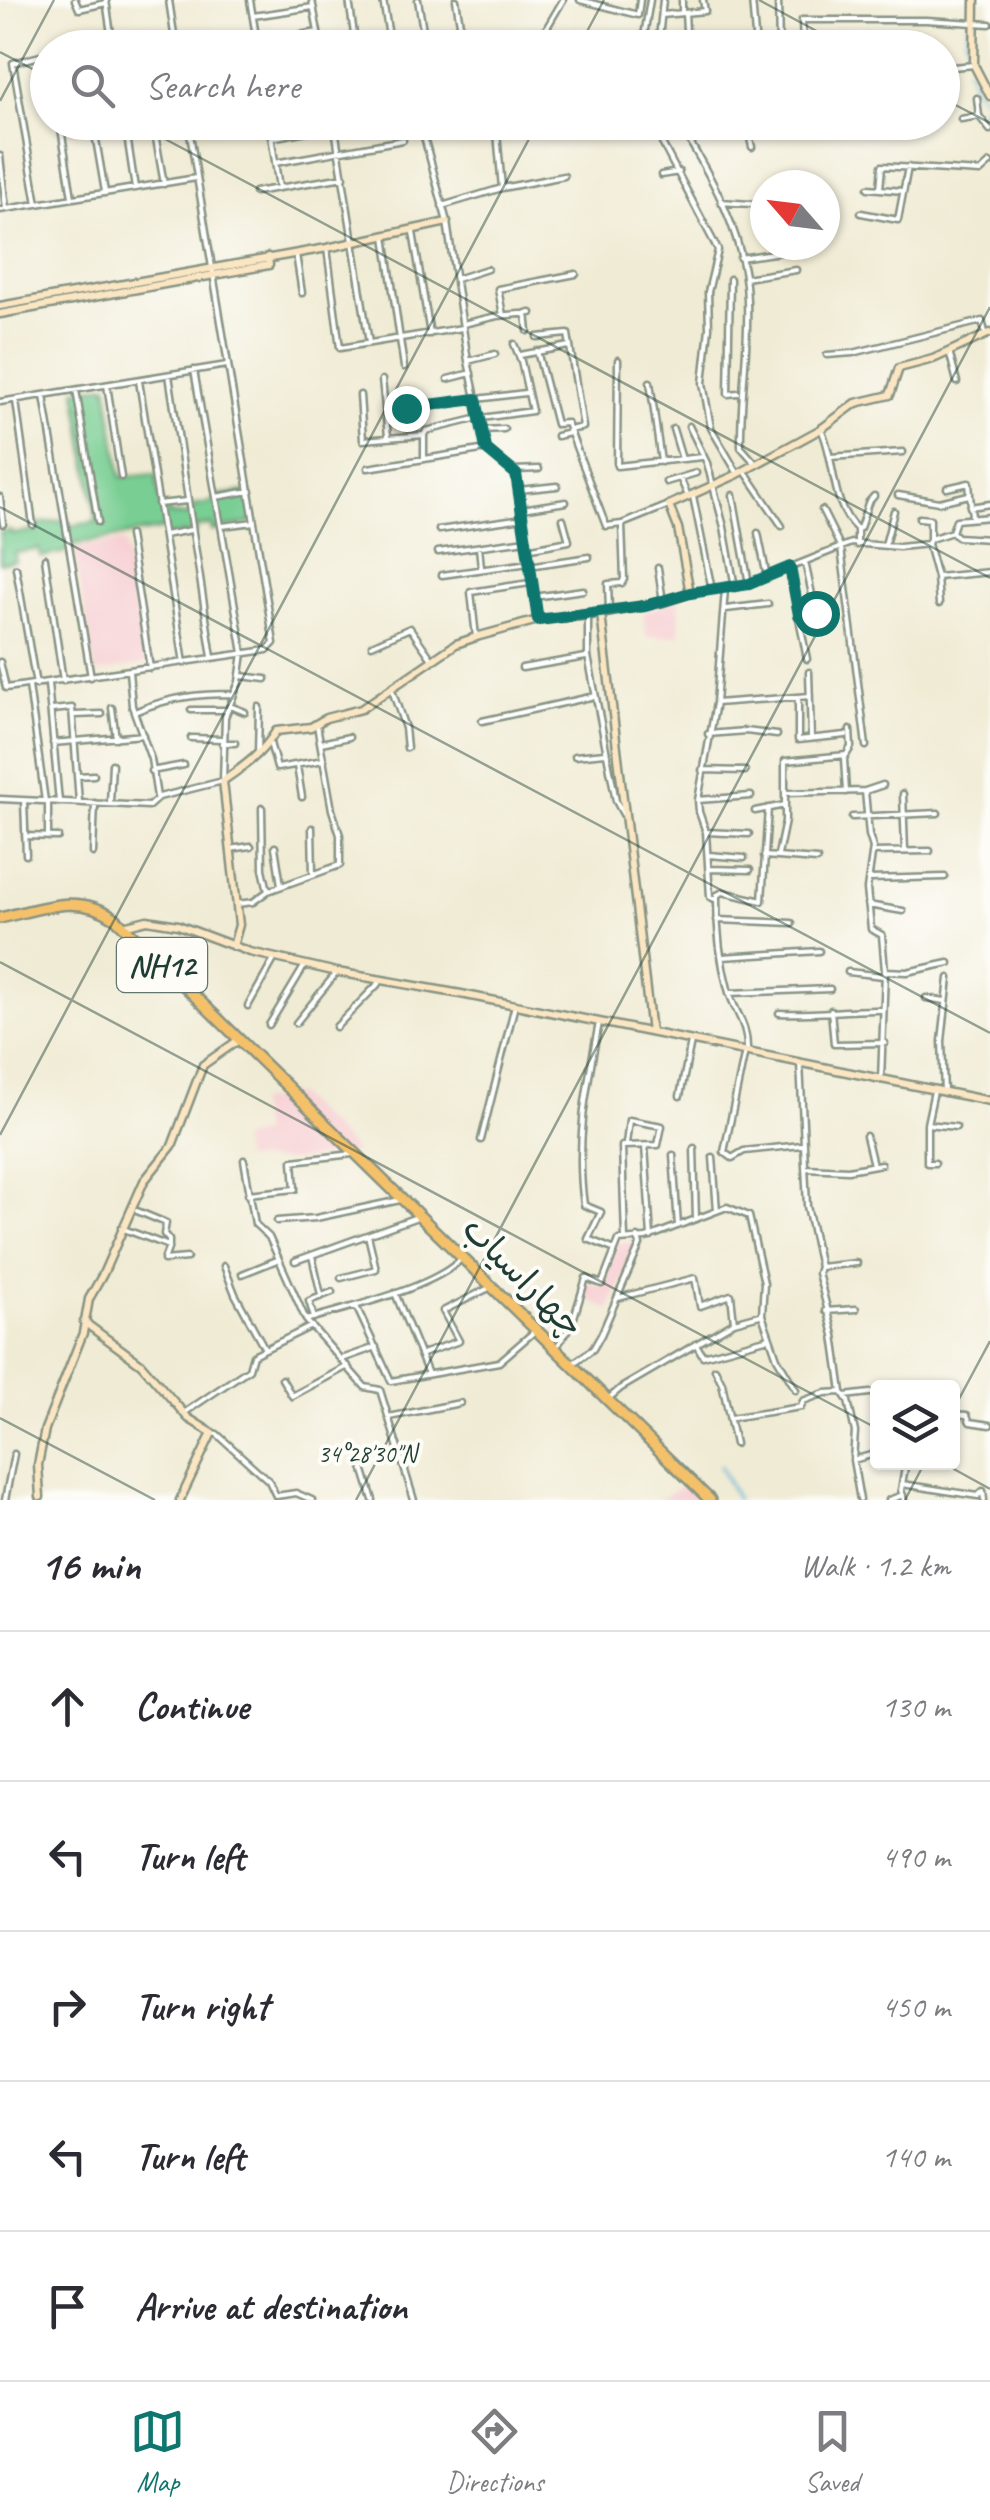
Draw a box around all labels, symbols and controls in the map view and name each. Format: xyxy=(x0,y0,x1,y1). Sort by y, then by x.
search box xyxy=(30,30,960,140)
icon: search xyxy=(65,58,120,113)
text: Search here xyxy=(145,62,300,109)
north arrow xyxy=(750,170,840,260)
route end xyxy=(384,386,430,432)
route start xyxy=(794,591,840,637)
road number: NH12 xyxy=(117,938,207,992)
street label: چهاراسیاب xyxy=(453,1207,593,1347)
map controls xyxy=(870,1380,960,1470)
button: layers xyxy=(870,1380,960,1470)
text: 34°28'30"N xyxy=(318,1438,420,1470)
text: 16 min xyxy=(40,1539,140,1592)
text: Walk · 1.2 km xyxy=(800,1545,950,1586)
icon: ahead xyxy=(40,1679,95,1734)
text: Continue xyxy=(135,1683,249,1730)
text: 130 m xyxy=(881,1686,950,1727)
icon: left xyxy=(40,1829,95,1884)
text: Turn left xyxy=(135,1833,245,1880)
text: 490 m xyxy=(881,1836,950,1877)
icon: right xyxy=(40,1979,95,2034)
text: Turn right xyxy=(135,1983,269,2030)
text: 450 m xyxy=(881,1986,950,2027)
icon: left xyxy=(40,2129,95,2184)
text: Turn left xyxy=(135,2133,245,2180)
text: 140 m xyxy=(881,2136,950,2177)
icon: arrive xyxy=(40,2279,95,2334)
text: Arrive at destination xyxy=(135,2283,407,2330)
tab: Map xyxy=(130,2404,185,2499)
tab: Directions xyxy=(446,2404,544,2499)
tab: Saved xyxy=(805,2404,860,2499)

